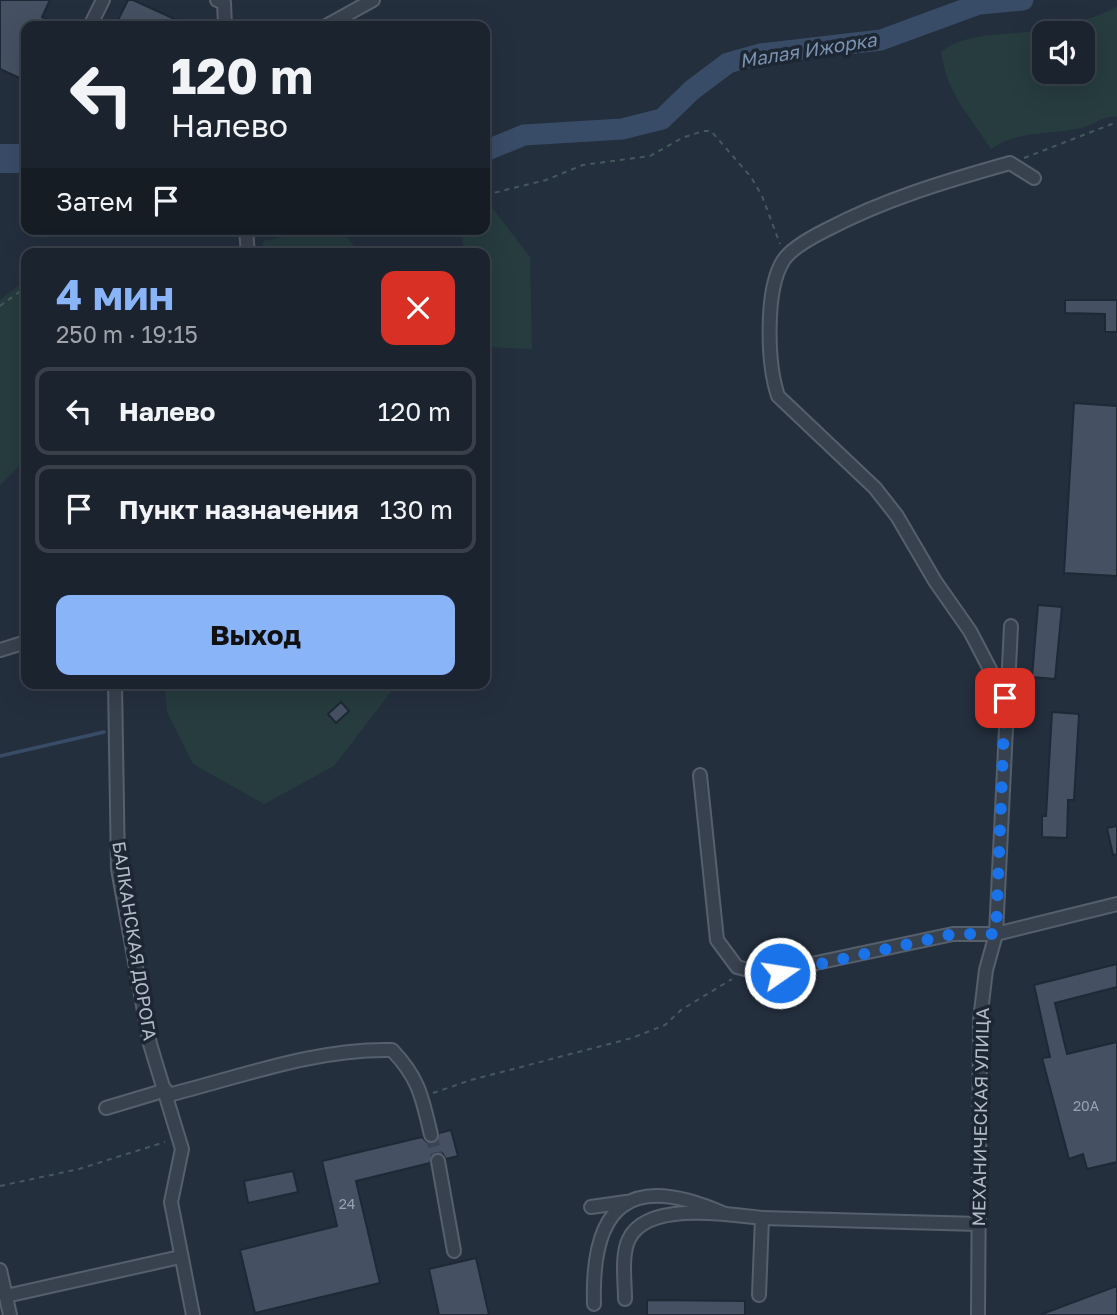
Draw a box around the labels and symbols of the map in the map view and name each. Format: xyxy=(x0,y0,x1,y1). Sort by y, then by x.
water label: Малая Ижорка xyxy=(738,27,879,72)
pin xyxy=(975,668,1035,728)
street label: БАЛКАНСКАЯ ДОРОГА xyxy=(108,840,162,1042)
position arrow xyxy=(743,936,817,1010)
street label: МЕХАНИЧЕСКАЯ УЛИЦА xyxy=(967,1007,993,1227)
house number: 20А xyxy=(1073,1097,1100,1114)
house number: 24 xyxy=(339,1195,355,1212)

